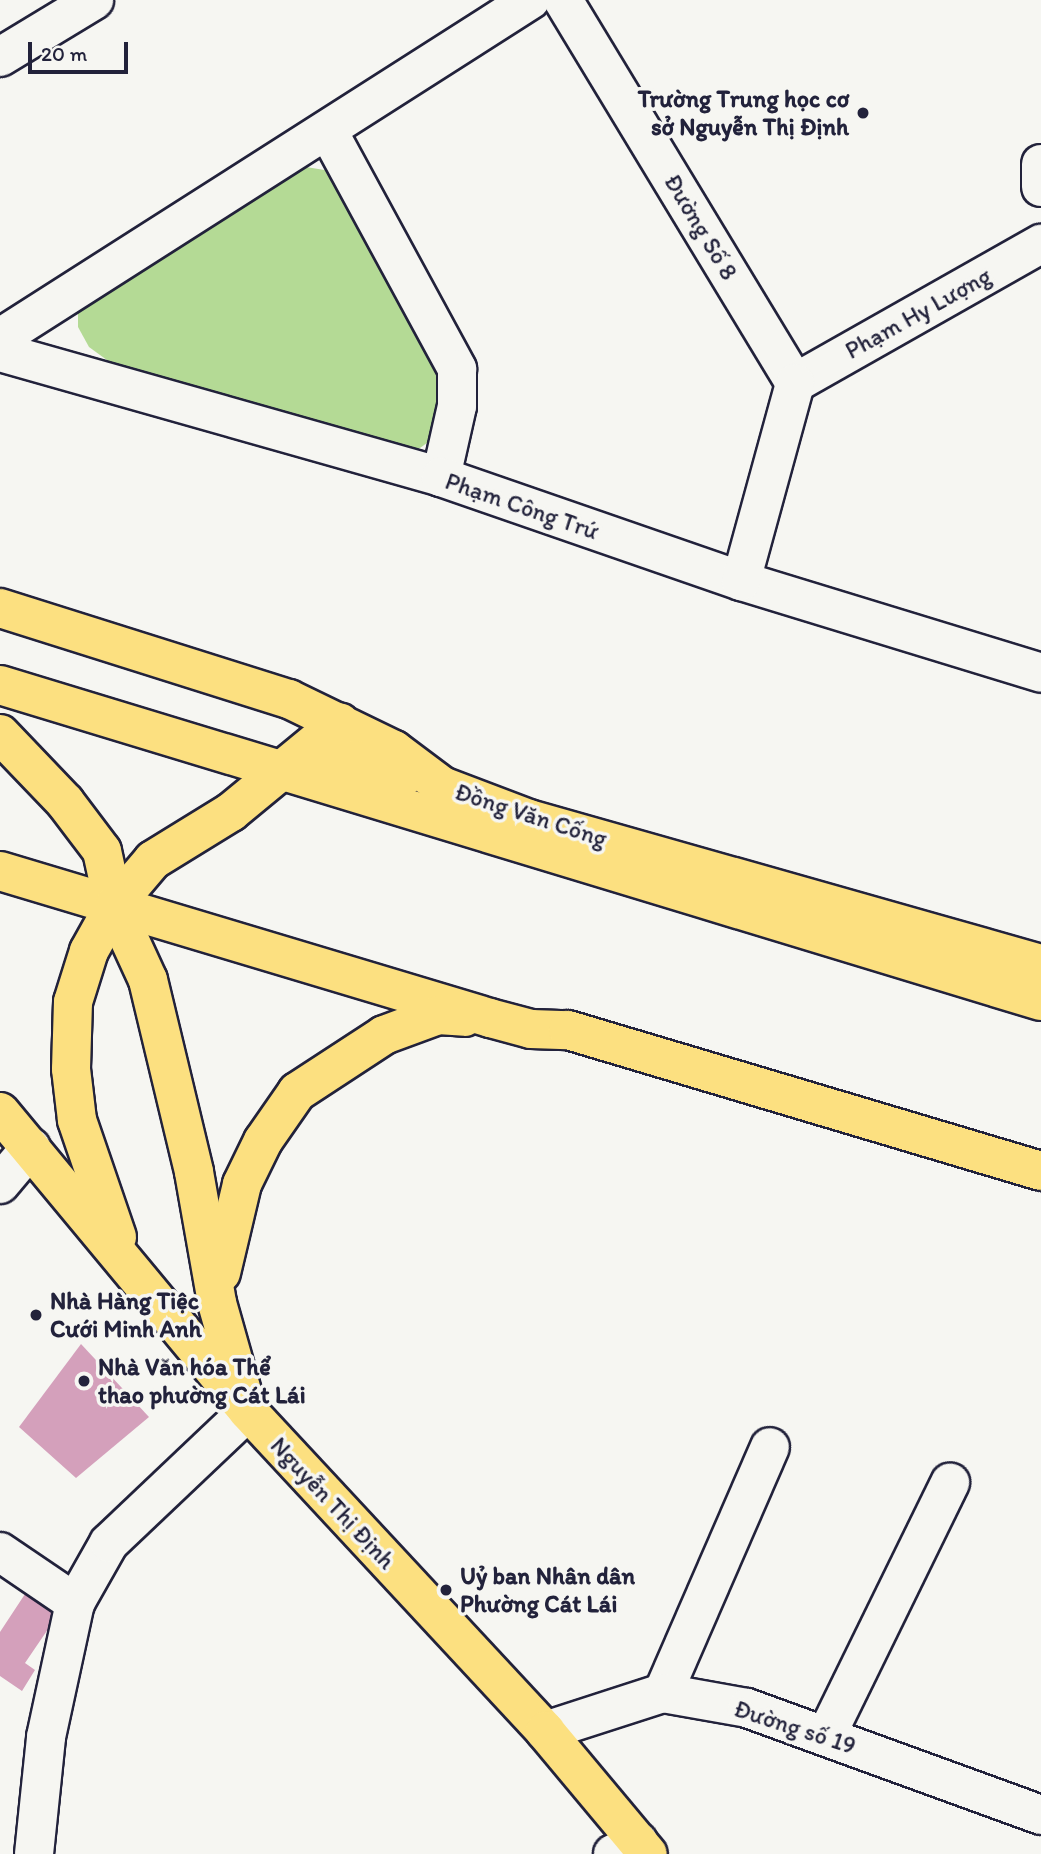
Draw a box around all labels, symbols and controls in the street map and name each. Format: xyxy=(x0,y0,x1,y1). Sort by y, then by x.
scale bar xyxy=(32,28,131,72)
text: 20 m xyxy=(41,41,87,66)
place label: Trường Trung học cơ sở Nguyễn Thị Định xyxy=(640,85,849,141)
marker: Trường Trung học cơ sở Nguyễn Thị Định xyxy=(855,105,871,121)
street label: Đường Số 8 xyxy=(658,169,744,285)
street label: Phạm Hy Lượng xyxy=(840,261,996,365)
street label: Phạm Công Trứ xyxy=(442,467,602,545)
street label: Đồng Văn Cống xyxy=(451,777,611,853)
place label: Nhà Hàng Tiệc Cưới Minh Anh xyxy=(50,1287,201,1343)
marker: Nhà Hàng Tiệc Cưới Minh Anh xyxy=(28,1307,44,1323)
place label: Nhà Văn hóa Thể thao phường Cát Lái xyxy=(98,1353,305,1409)
marker: Nhà Văn hóa Thể thao phường Cát Lái xyxy=(76,1373,92,1389)
street label: Nguyễn Thị Định xyxy=(265,1431,401,1575)
place label: Uỷ ban Nhân dân Phường Cát Lái xyxy=(460,1562,634,1618)
marker: Uỷ ban Nhân dân Phường Cát Lái xyxy=(438,1582,454,1598)
street label: Đường số 19 xyxy=(731,1694,859,1760)

